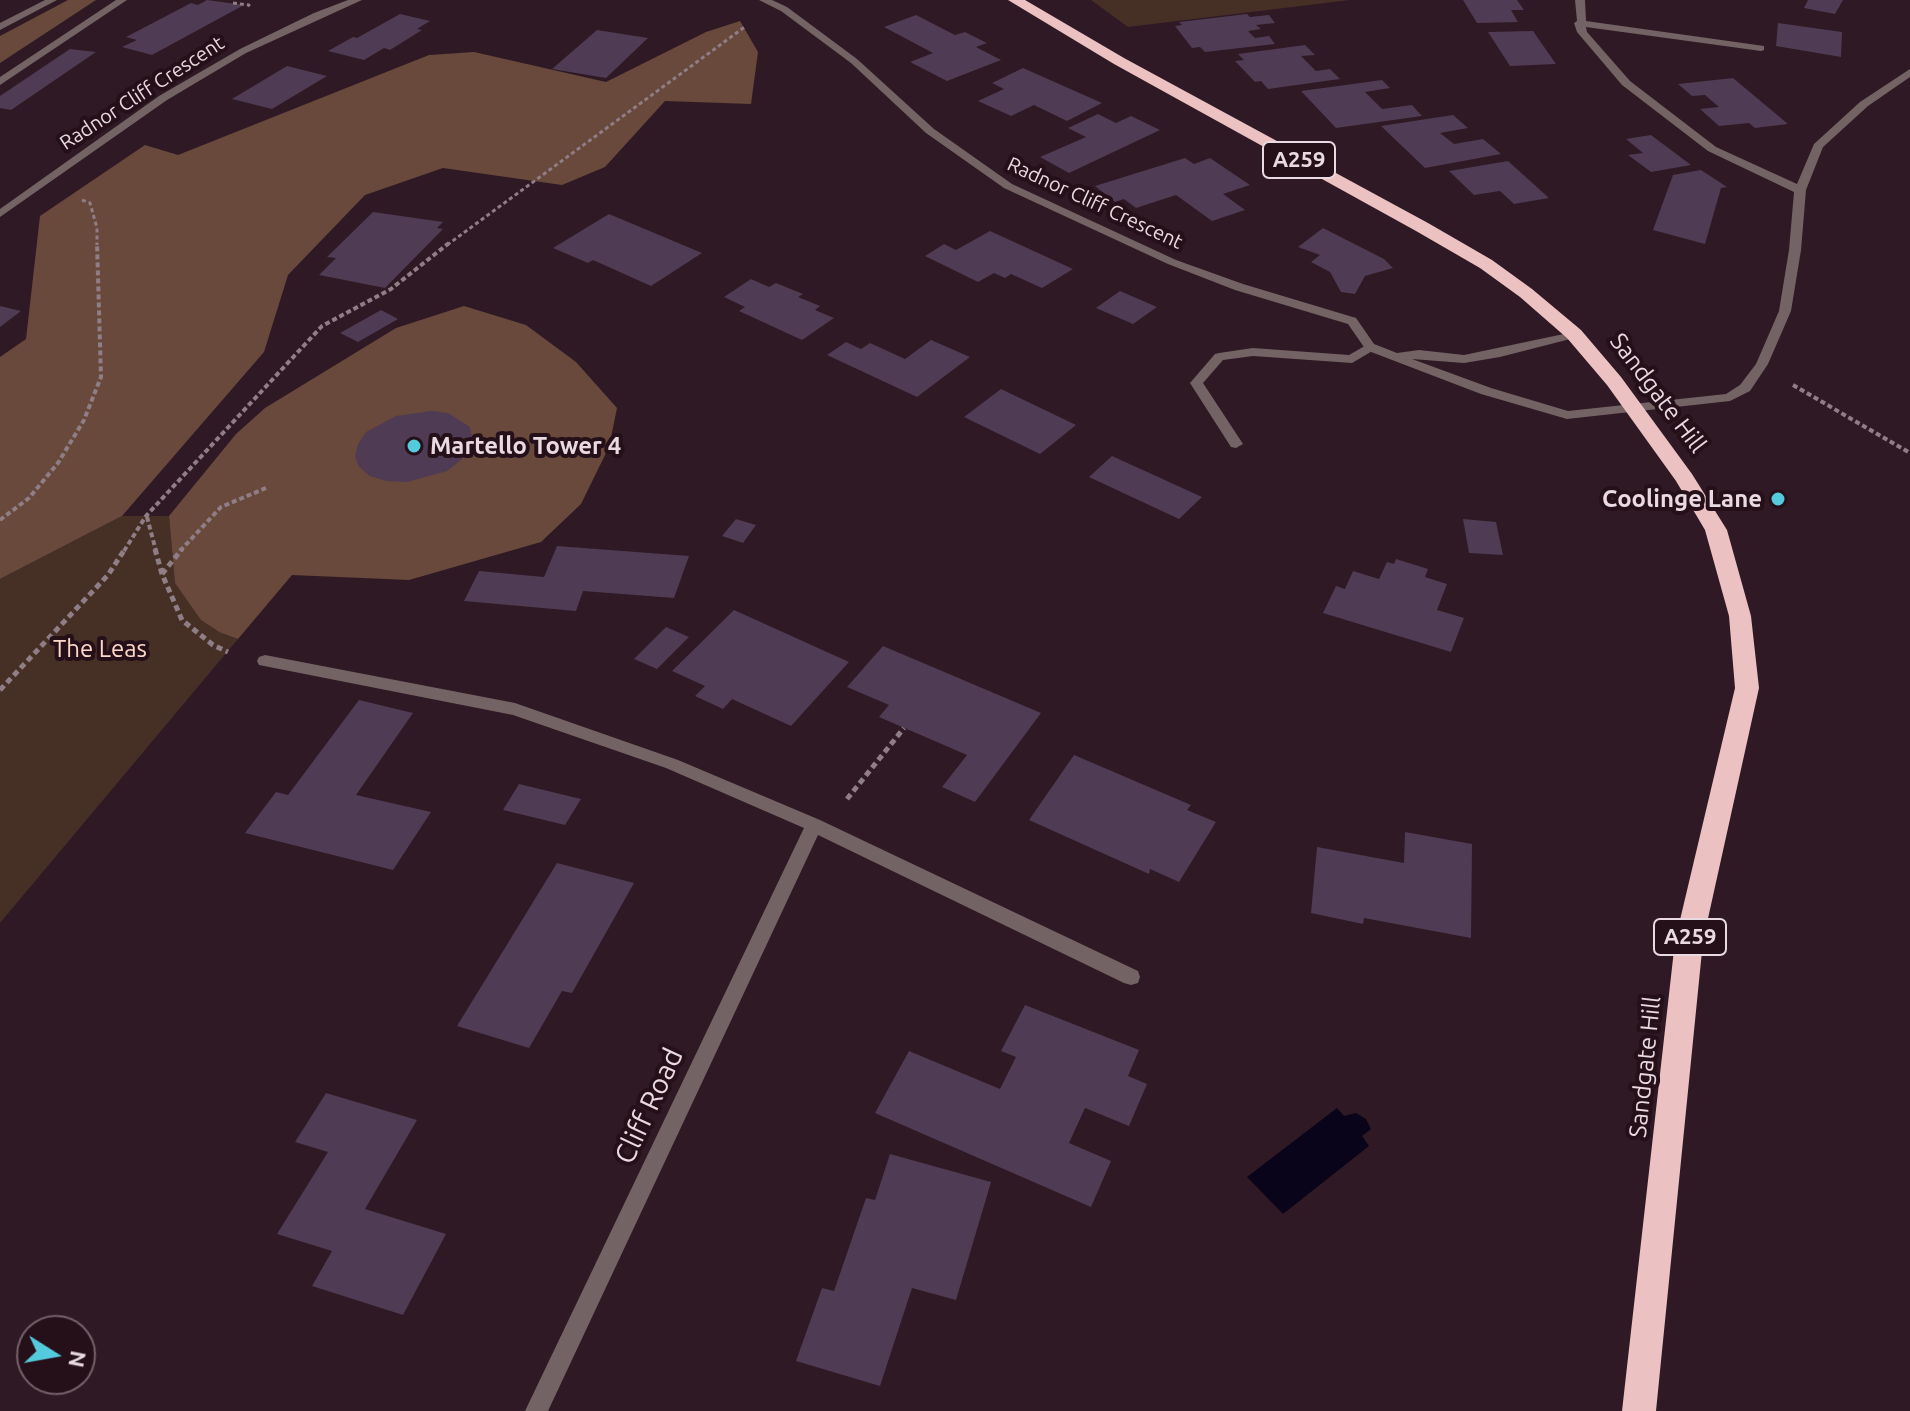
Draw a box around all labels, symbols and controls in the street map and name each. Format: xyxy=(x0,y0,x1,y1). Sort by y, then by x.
street label: Radnor Cliff Crescent xyxy=(55,31,229,155)
road number: A259 xyxy=(1263,142,1335,178)
street label: Radnor Cliff Crescent xyxy=(1003,152,1187,254)
street label: Sandgate Hill xyxy=(1604,328,1712,458)
place label: Martello Tower 4 xyxy=(430,432,621,460)
marker: Martello Tower 4 xyxy=(405,437,423,455)
place label: Coolinge Lane xyxy=(1602,485,1762,513)
marker: Coolinge Lane xyxy=(1769,490,1787,508)
park label: The Leas xyxy=(53,635,147,663)
road number: A259 xyxy=(1654,919,1726,955)
street label: Sandgate Hill xyxy=(1623,995,1667,1139)
street label: Cliff Road xyxy=(608,1043,690,1169)
north arrow xyxy=(16,1315,96,1395)
text: N xyxy=(64,1349,92,1370)

